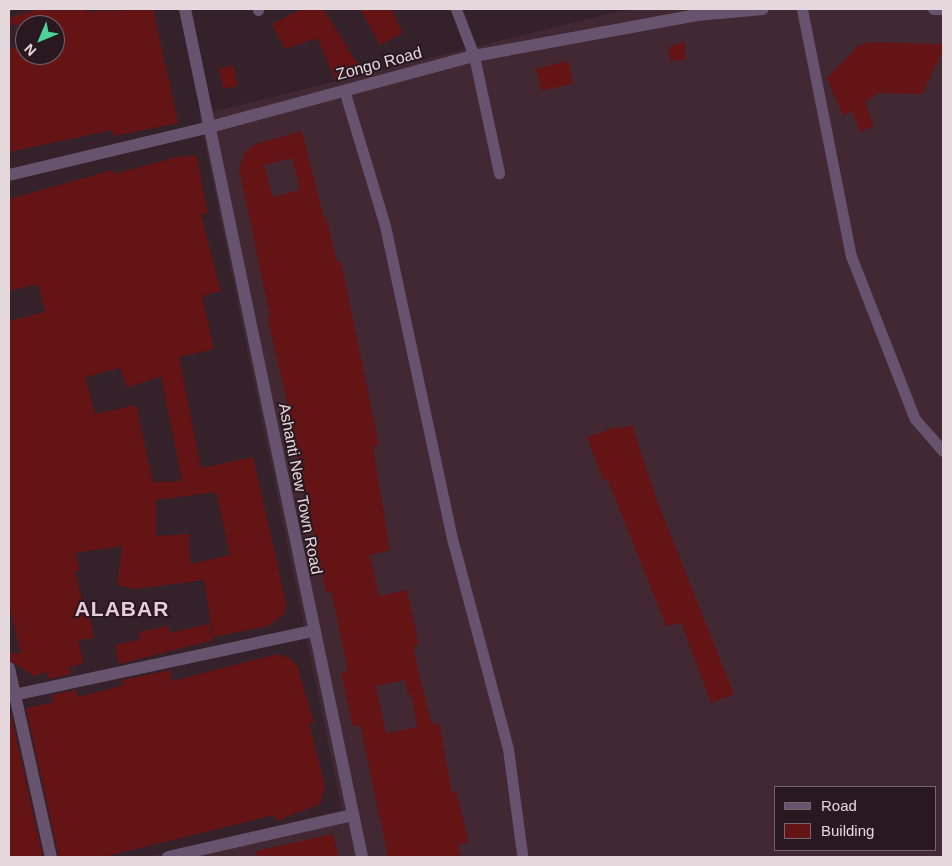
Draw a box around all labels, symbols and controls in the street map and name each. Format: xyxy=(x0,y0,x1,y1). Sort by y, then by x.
north arrow xyxy=(15,15,65,65)
text: N xyxy=(21,41,39,59)
street label: Zongo Road xyxy=(334,43,424,85)
street label: Ashanti New Town Road xyxy=(274,402,326,576)
district label: ALABAR xyxy=(74,596,170,622)
legend xyxy=(774,786,937,851)
text: Road xyxy=(821,797,857,814)
text: Building xyxy=(821,822,874,839)

